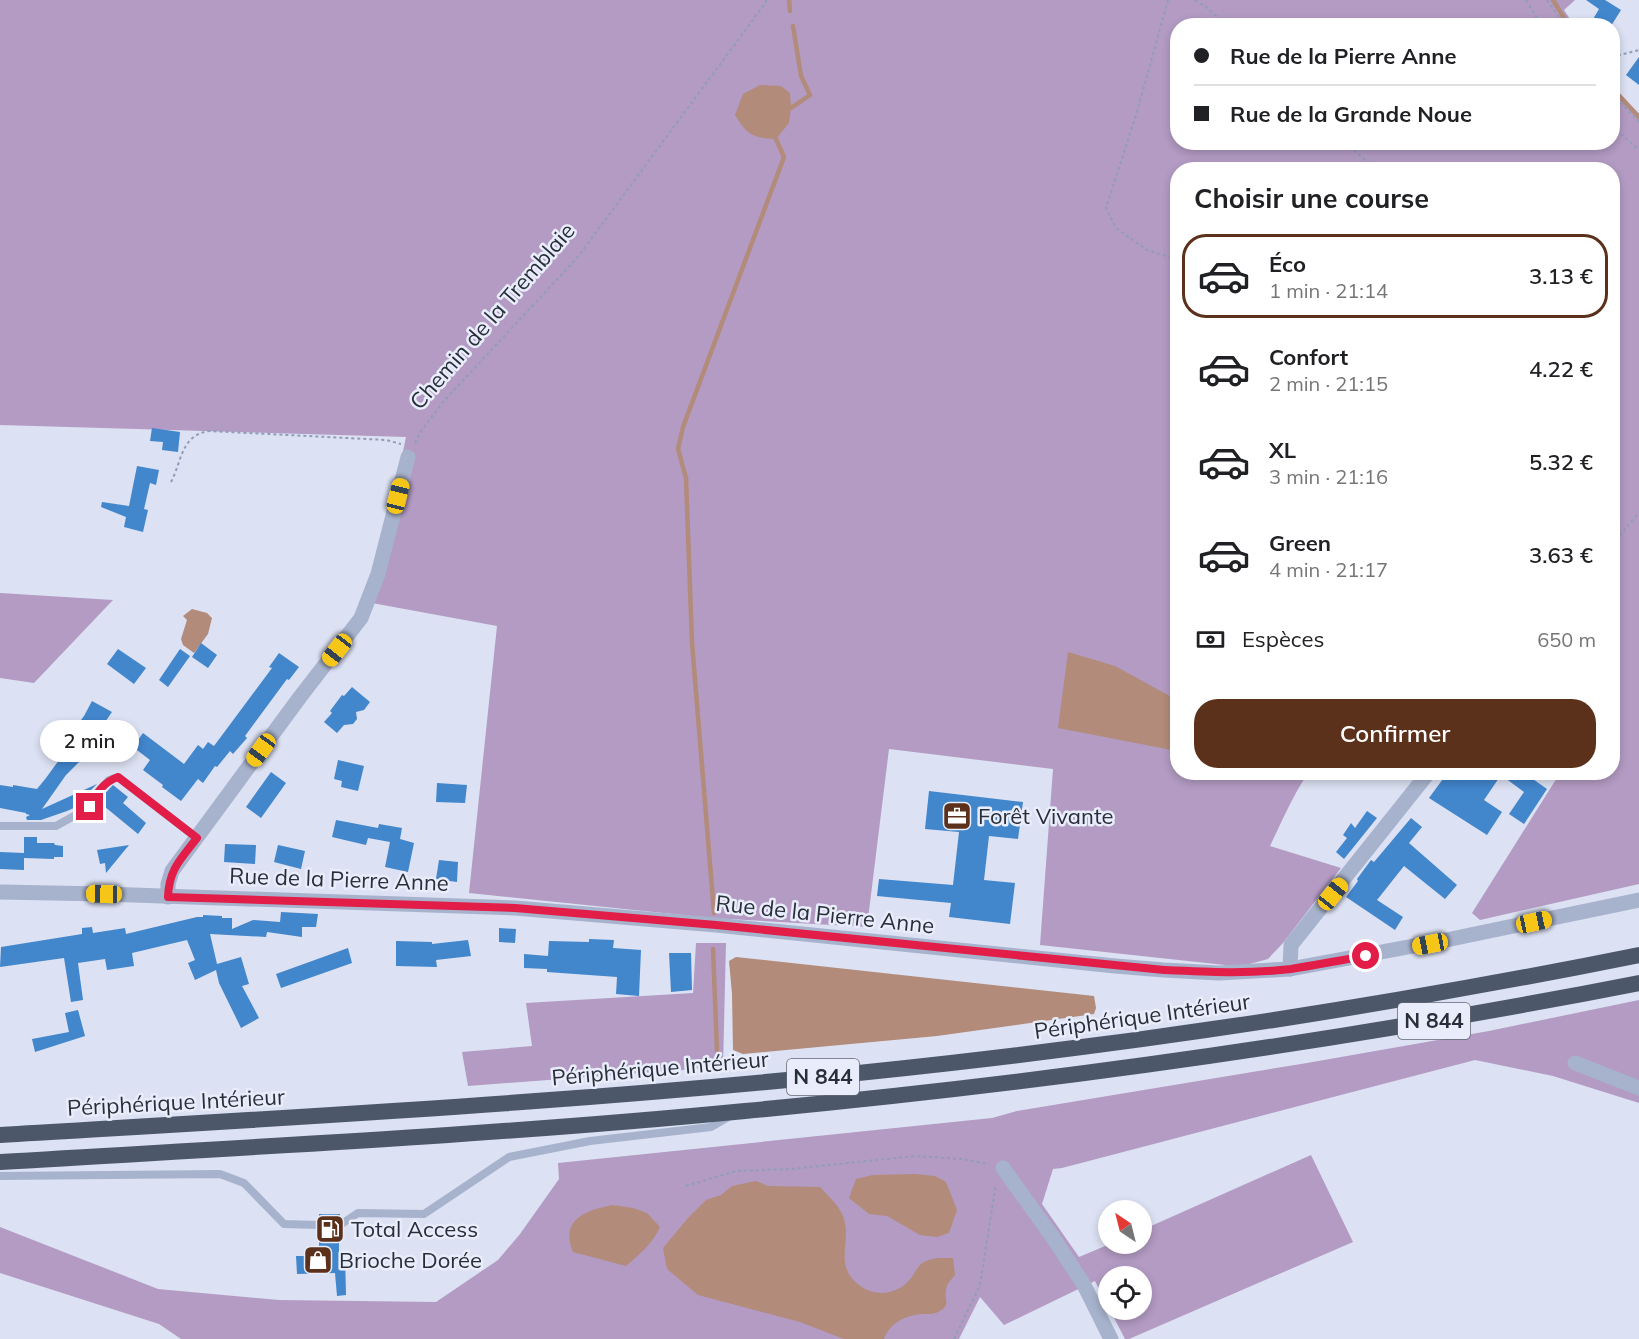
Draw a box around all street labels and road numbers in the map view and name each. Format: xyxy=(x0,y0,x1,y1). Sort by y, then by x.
street label: Chemin de la Tremblaie xyxy=(403,217,581,415)
street label: Rue de la Pierre Anne xyxy=(229,861,449,897)
street label: Rue de la Pierre Anne xyxy=(714,889,936,939)
street label: Périphérique Intérieur xyxy=(1032,987,1252,1045)
road number: N 844 xyxy=(1398,1003,1470,1039)
street label: Périphérique Intérieur xyxy=(550,1045,770,1091)
road number: N 844 xyxy=(787,1059,859,1095)
street label: Périphérique Intérieur xyxy=(66,1082,286,1122)

